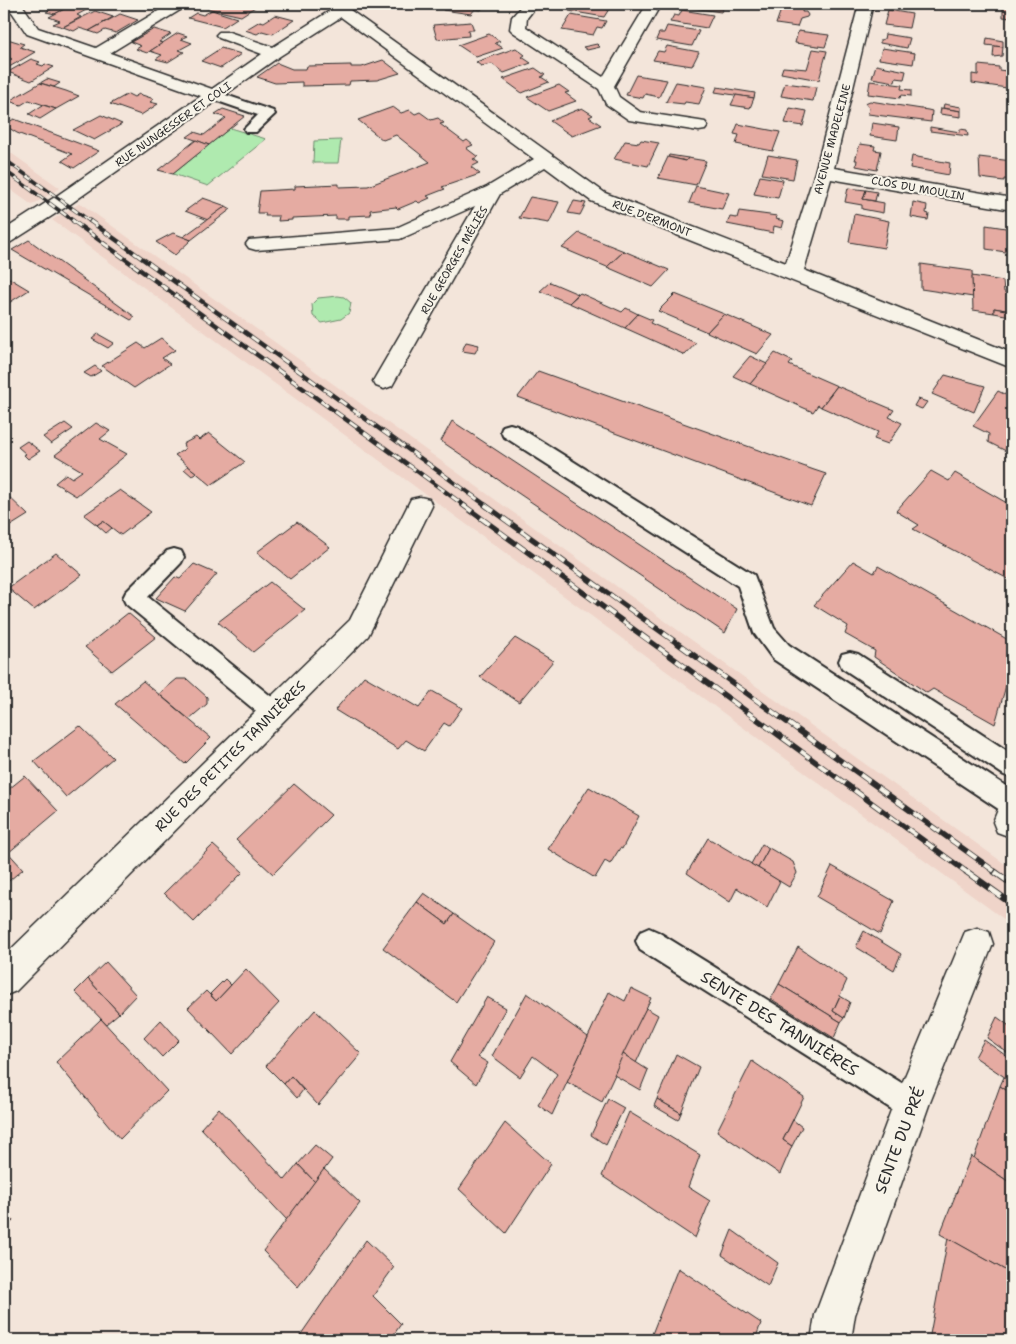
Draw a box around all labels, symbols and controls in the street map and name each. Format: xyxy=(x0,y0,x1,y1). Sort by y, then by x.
street label: RUE NUNGESSER ET COLI xyxy=(112,79,234,170)
street label: AVENUE MADELEINE xyxy=(810,82,855,196)
street label: CLOS DU MOULIN xyxy=(870,173,966,204)
street label: RUE D'ERMONT xyxy=(610,197,694,240)
street label: RUE GEORGES MÉLIÈS xyxy=(416,203,492,317)
street label: RUE DES PETITES TANNIÈRES xyxy=(151,677,309,835)
street label: SENTE DES TANNIÈRES xyxy=(697,966,863,1081)
street label: SENTE DU PRÉ xyxy=(869,1084,929,1196)

